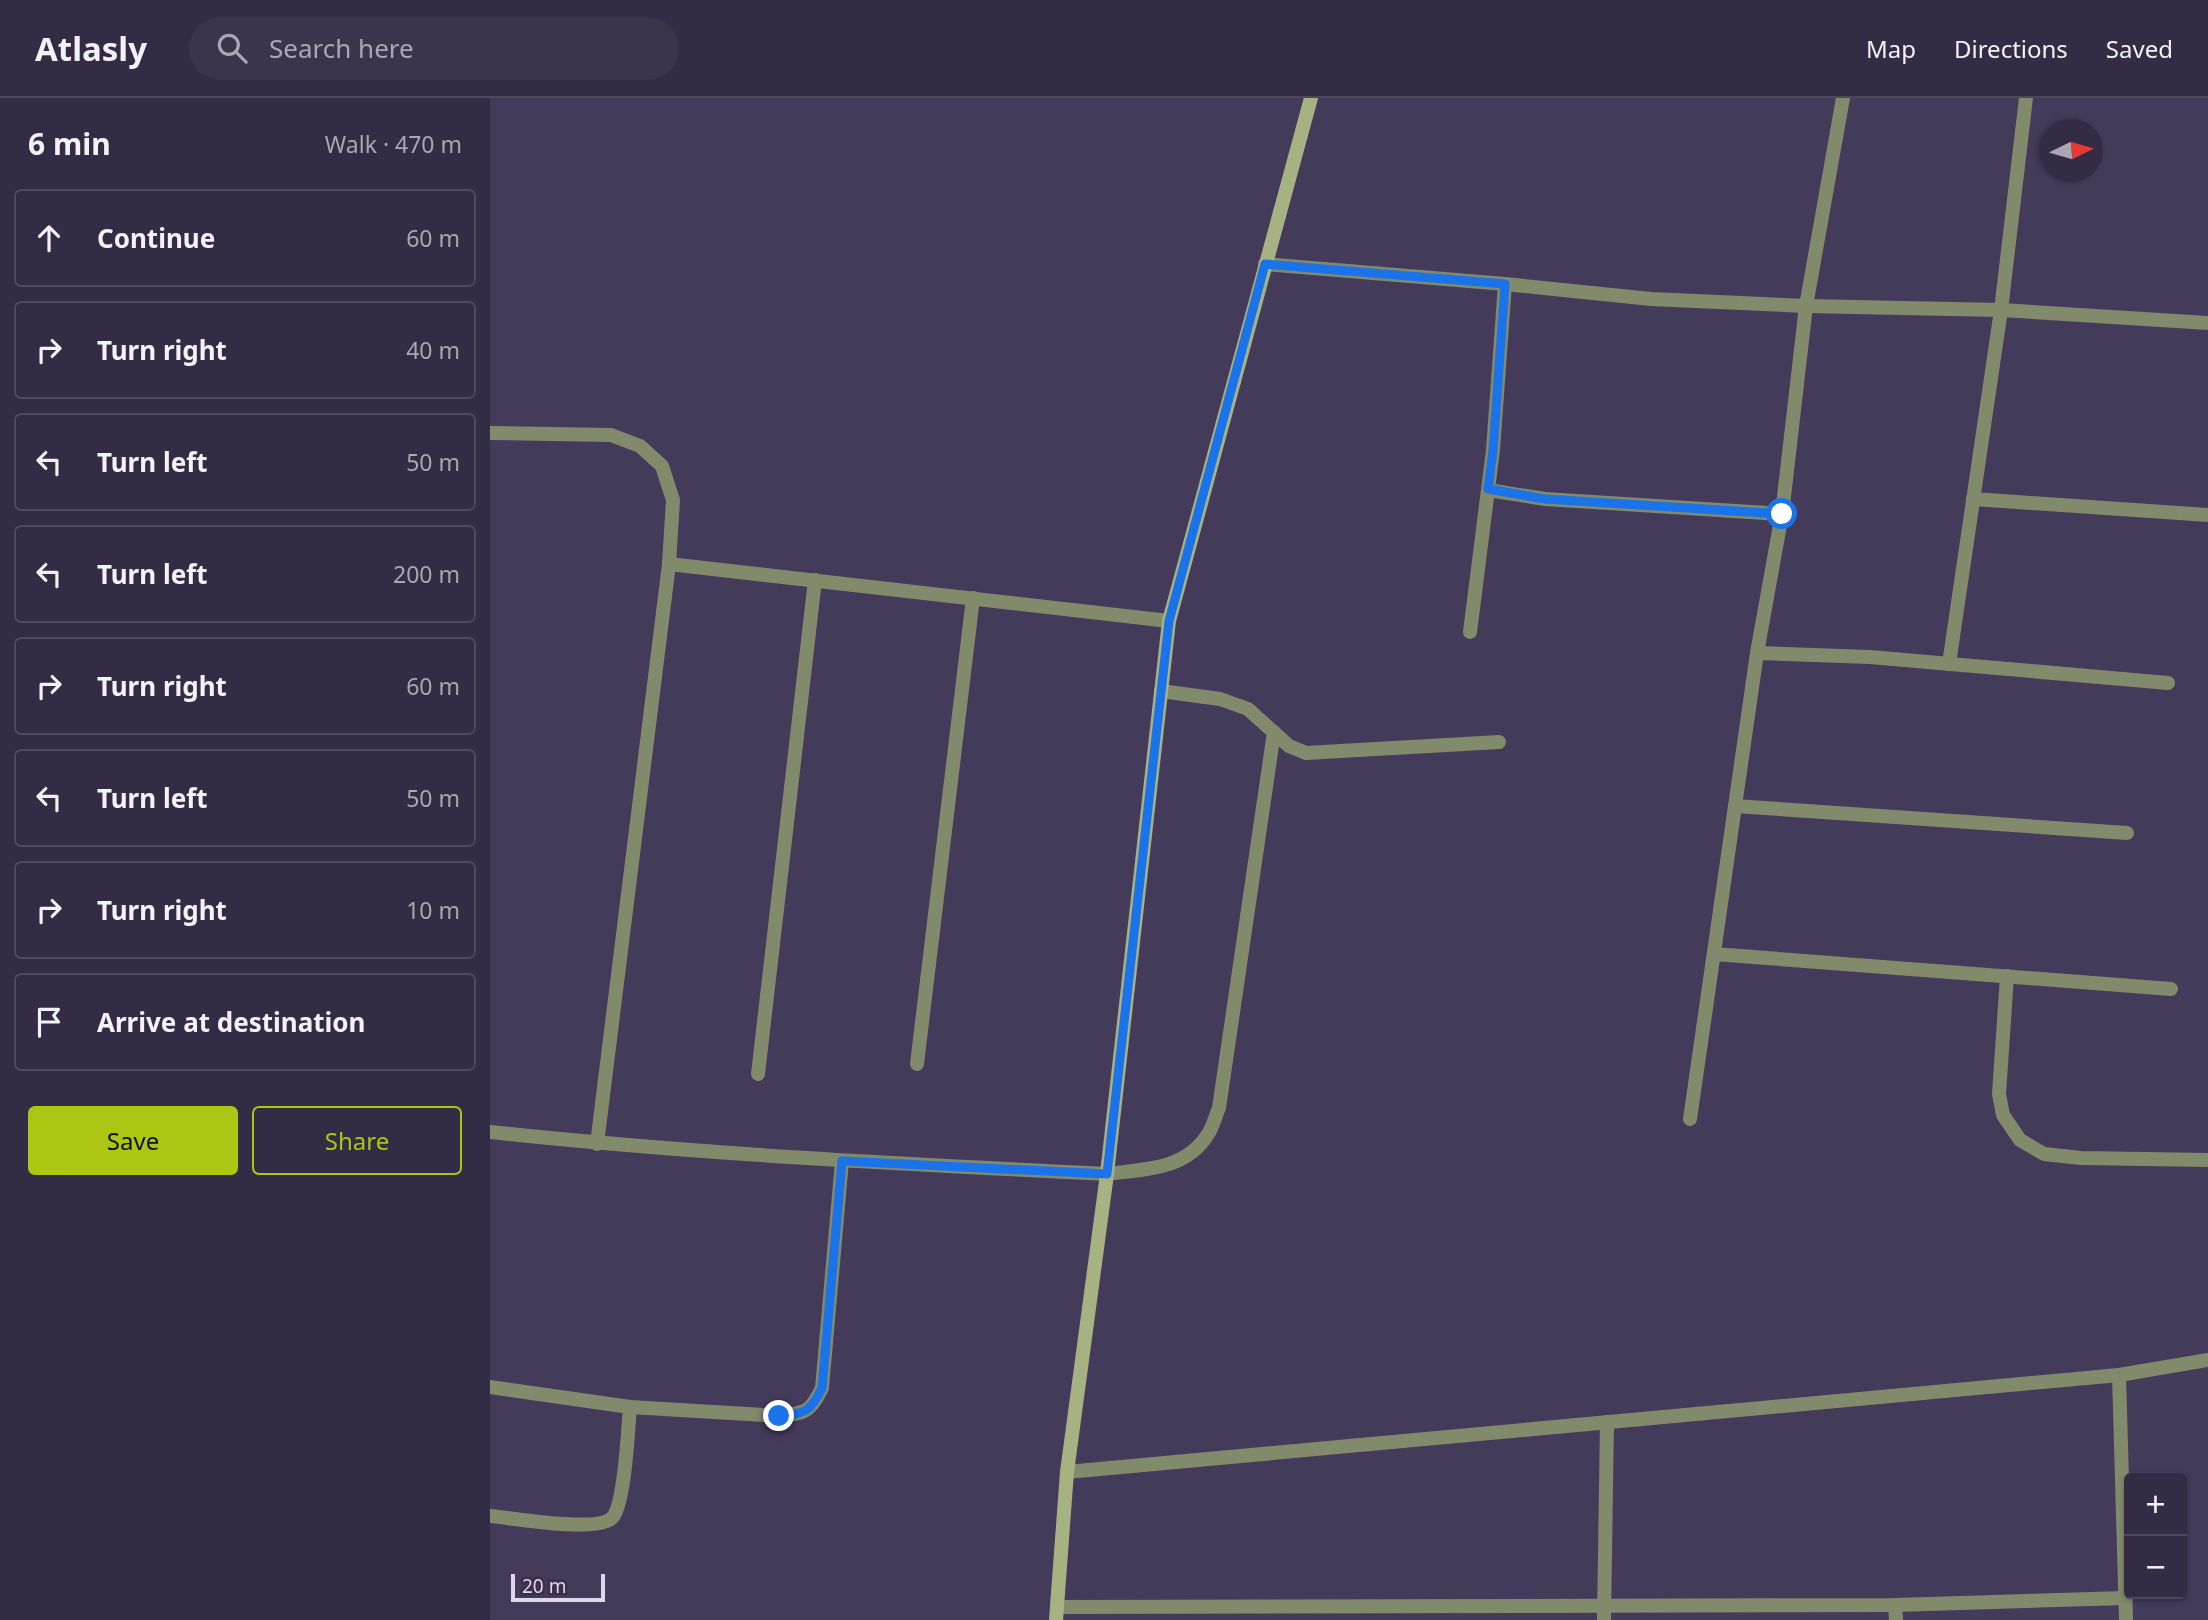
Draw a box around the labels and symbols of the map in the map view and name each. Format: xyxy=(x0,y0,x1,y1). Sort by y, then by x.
north arrow xyxy=(2040,119,2103,182)
route start xyxy=(1766,498,1797,529)
route end xyxy=(763,1400,794,1431)
scale bar xyxy=(511,1571,606,1603)

